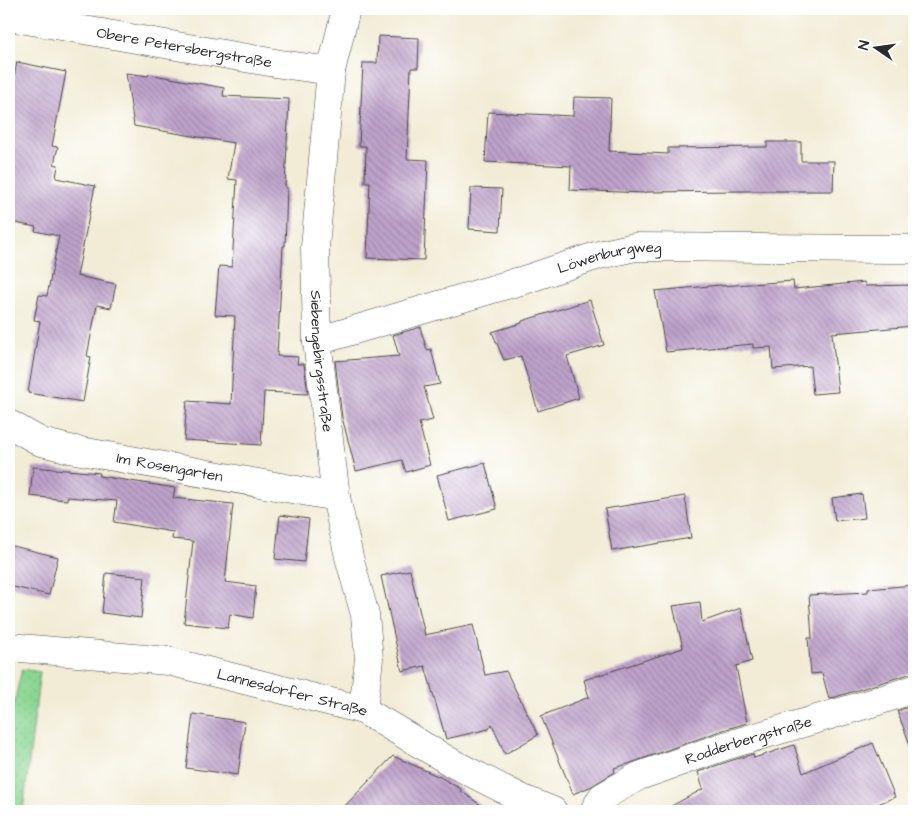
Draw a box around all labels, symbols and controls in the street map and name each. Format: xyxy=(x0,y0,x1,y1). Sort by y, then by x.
street label: Obere Petersbergstraße xyxy=(95,22,274,73)
north arrow xyxy=(850,22,900,72)
text: N xyxy=(854,39,875,52)
street label: Löwenburgweg xyxy=(555,237,662,279)
street label: Siebengebirgsstraße xyxy=(305,290,338,433)
street label: Im Rosengarten xyxy=(115,448,225,487)
street label: Lannesdorfer Straße xyxy=(215,664,372,722)
street label: Rodderbergstraße xyxy=(682,711,815,770)

